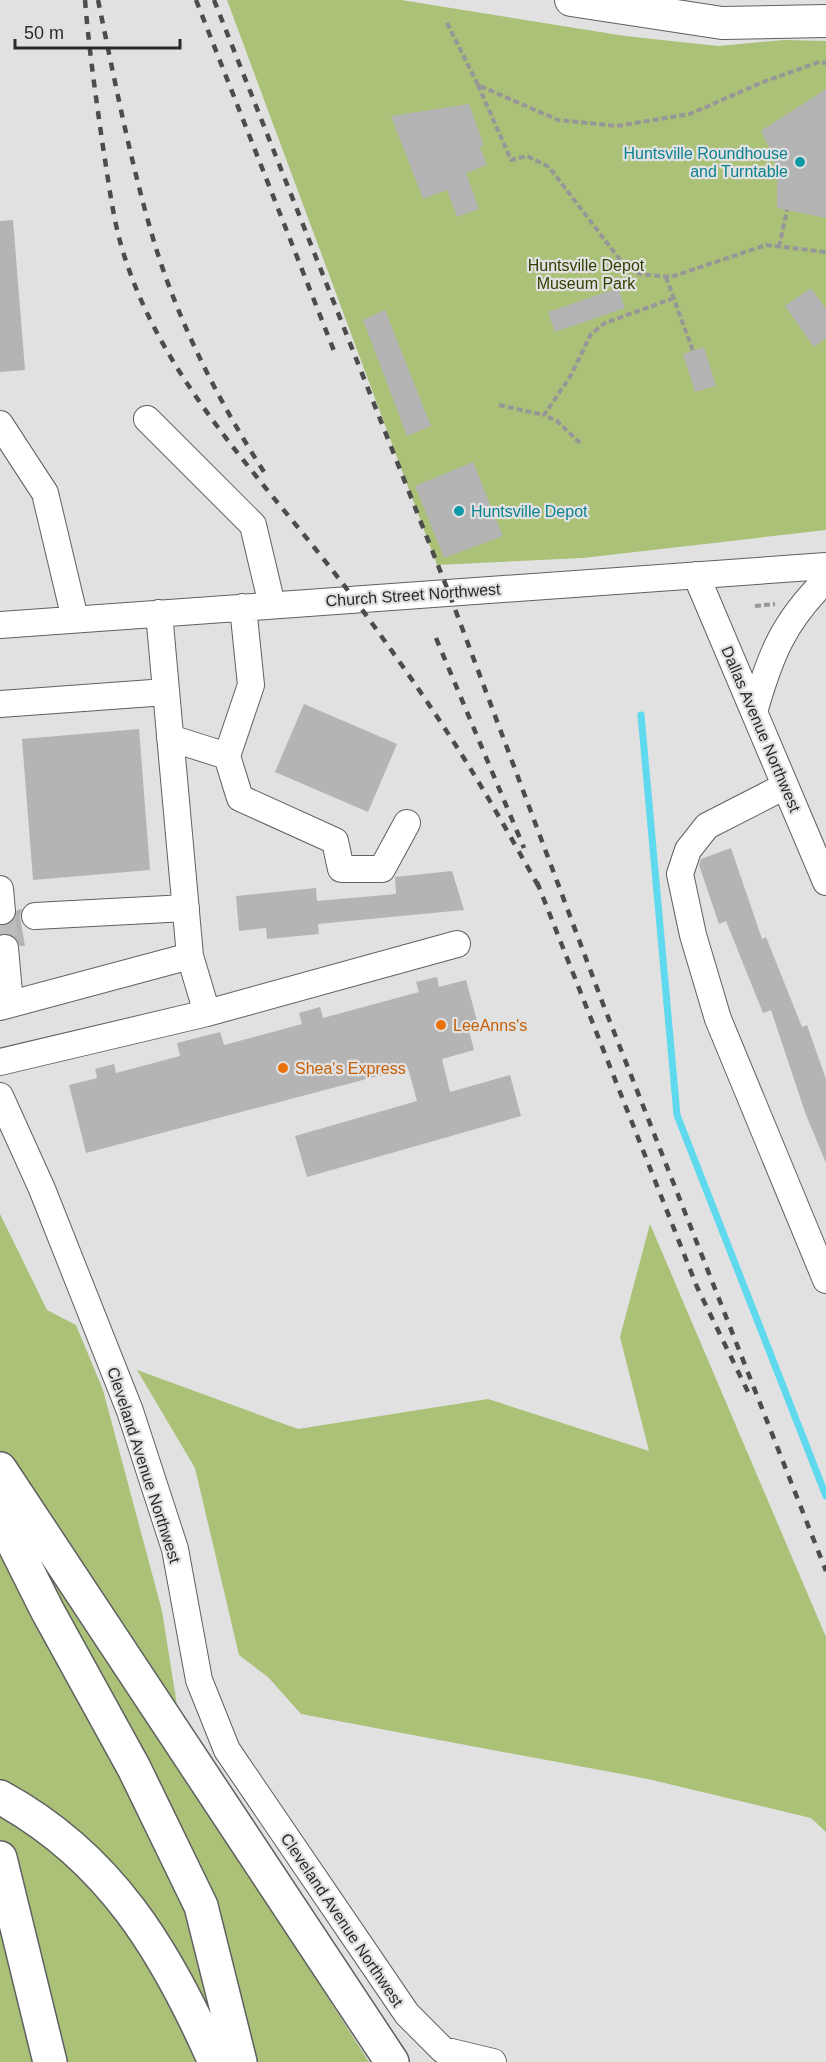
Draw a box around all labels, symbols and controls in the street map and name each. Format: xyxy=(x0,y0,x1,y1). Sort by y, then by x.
scale bar xyxy=(15,12,180,50)
text: 50 m xyxy=(24,23,64,43)
place label: Huntsville Roundhouse and Turntable xyxy=(623,145,788,180)
marker: Huntsville Roundhouse and Turntable xyxy=(793,155,807,169)
park label: Huntsville Depot Museum Park xyxy=(528,257,645,292)
place label: Huntsville Depot xyxy=(471,503,588,520)
marker: Huntsville Depot xyxy=(452,504,466,518)
street label: Church Street Northwest xyxy=(325,580,502,610)
street label: Dallas Avenue Northwest xyxy=(718,644,804,815)
place label: LeeAnns's xyxy=(453,1017,527,1034)
marker: LeeAnns's xyxy=(434,1018,448,1032)
place label: Shea's Express xyxy=(295,1060,406,1077)
marker: Shea's Express xyxy=(276,1061,290,1075)
street label: Cleveland Avenue Northwest xyxy=(104,1365,184,1566)
street label: Cleveland Avenue Northwest xyxy=(278,1830,407,2010)

